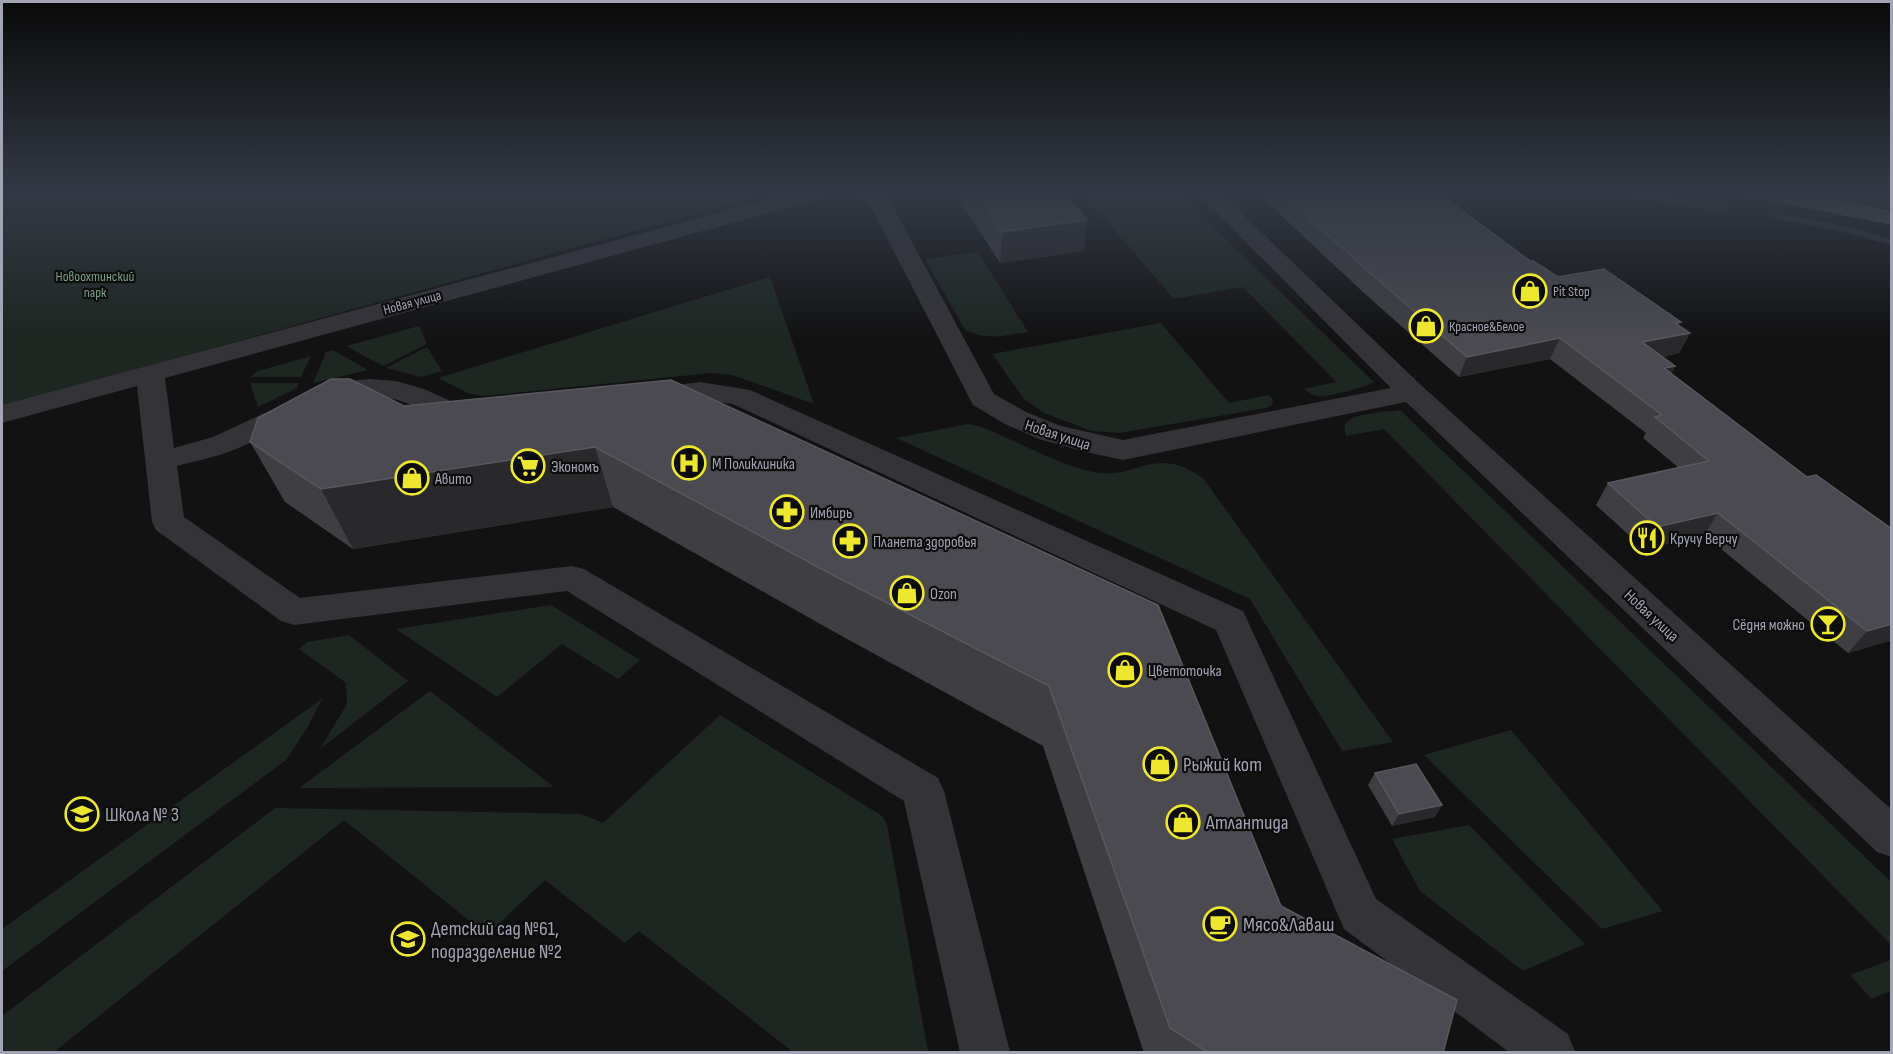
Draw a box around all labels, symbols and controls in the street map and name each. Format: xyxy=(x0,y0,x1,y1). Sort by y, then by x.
park label: Новоохтинский парк xyxy=(56,268,135,301)
shop icon: Pit Stop xyxy=(1512,273,1548,309)
place label: Pit Stop xyxy=(1553,283,1590,300)
street label: Новая улица xyxy=(381,287,443,318)
shop icon: Красное&Белое xyxy=(1408,308,1444,344)
place label: Красное&Белое xyxy=(1449,318,1524,335)
street label: Новая улица xyxy=(1022,416,1093,455)
hospital icon: М Поликлиника xyxy=(671,445,707,481)
supermarket icon: Экономъ xyxy=(510,448,546,484)
place label: М Поликлиника xyxy=(712,455,795,474)
place label: Экономъ xyxy=(551,458,599,477)
shop icon: Авито xyxy=(394,460,430,496)
place label: Авито xyxy=(434,470,472,489)
pharmacy icon: Имбирь xyxy=(769,494,805,530)
place label: Имбирь xyxy=(810,504,852,523)
restaurant icon: Кручу Верчу xyxy=(1629,520,1665,556)
pharmacy icon: Планета здоровья xyxy=(832,523,868,559)
place label: Кручу Верчу xyxy=(1670,530,1738,549)
place label: Планета здоровья xyxy=(873,533,977,552)
shop icon: Ozon xyxy=(889,575,925,611)
place label: Ozon xyxy=(930,585,957,604)
street label: Новая улица xyxy=(1620,586,1682,646)
bar icon: Сёдня можно xyxy=(1810,606,1846,642)
place label: Сёдня можно xyxy=(1732,616,1805,635)
shop icon: Цветоточка xyxy=(1107,652,1143,688)
place label: Цветоточка xyxy=(1148,662,1222,681)
shop icon: Рыжий кот xyxy=(1142,746,1178,782)
place label: Рыжий кот xyxy=(1183,753,1262,777)
school or university icon: Школа № 3 xyxy=(64,796,100,832)
place label: Школа № 3 xyxy=(105,803,179,827)
shop icon: Атлантида xyxy=(1165,804,1201,840)
place label: Атлантида xyxy=(1205,811,1288,835)
cafe icon: Мясо&Лаваш xyxy=(1202,906,1238,942)
place label: Мясо&Лаваш xyxy=(1243,913,1334,937)
place label: Детский сад №61, подразделение №2 xyxy=(431,917,562,964)
school or university icon: Детский сад №61, подразделение №2 xyxy=(390,921,426,957)

